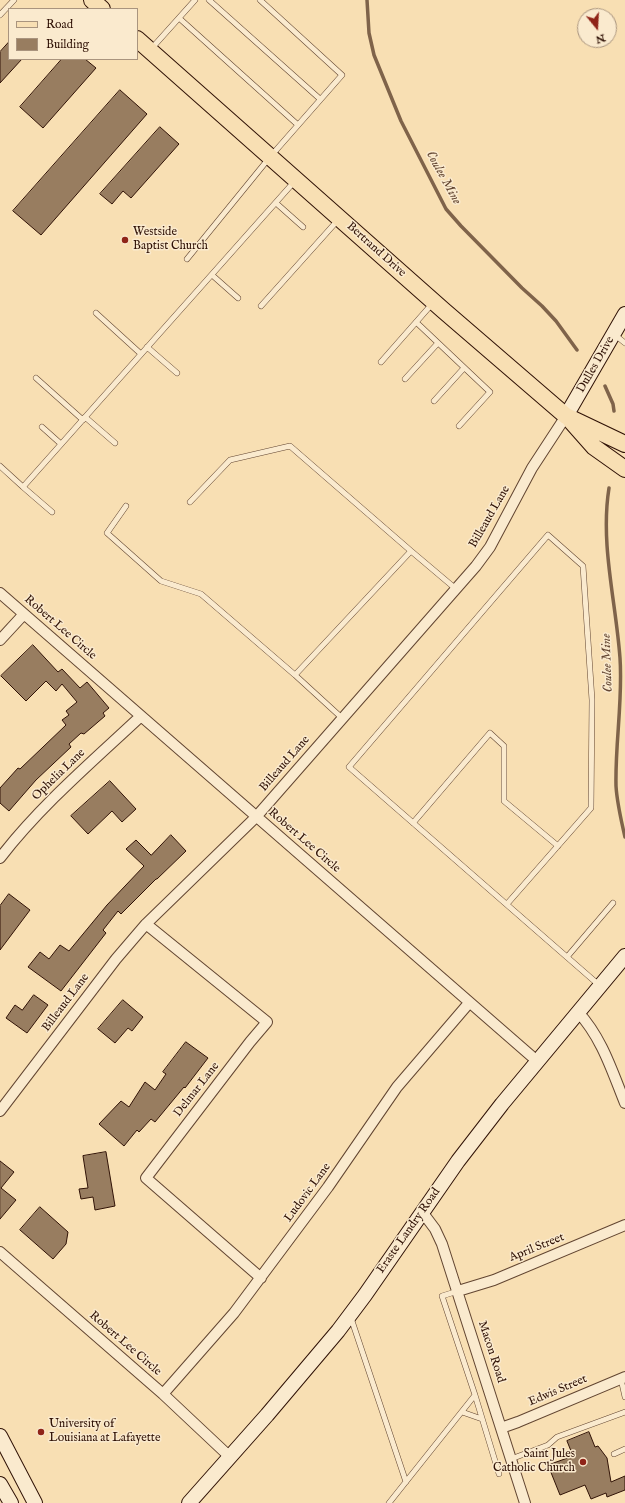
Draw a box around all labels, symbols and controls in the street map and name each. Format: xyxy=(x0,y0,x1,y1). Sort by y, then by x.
legend xyxy=(8,8,138,60)
north arrow xyxy=(577,8,617,48)
text: Road xyxy=(46,17,73,32)
text: N xyxy=(594,30,607,47)
text: Building xyxy=(46,37,89,52)
water label: Coulee Mine xyxy=(422,148,464,208)
street label: Bertrand Drive xyxy=(343,220,409,280)
place label: Westside Baptist Church xyxy=(133,226,208,254)
marker: Westside Baptist Church xyxy=(120,235,130,245)
street label: Dulles Drive xyxy=(574,334,618,396)
street label: Billeaud Lane xyxy=(466,483,514,551)
street label: Robert Lee Circle xyxy=(21,593,99,663)
water label: Coulee Mine xyxy=(599,633,617,693)
street label: Billeaud Lane xyxy=(257,733,313,795)
street label: Ophelia Lane xyxy=(29,746,89,804)
street label: Robert Lee Circle xyxy=(265,806,343,876)
street label: Billeaud Lane xyxy=(39,971,93,1035)
street label: Delmar Lane xyxy=(171,1060,223,1120)
street label: Ludovic Lane xyxy=(282,1161,334,1225)
street label: Eraste Landry Road xyxy=(374,1186,444,1276)
street label: April Street xyxy=(507,1230,567,1266)
street label: Robert Lee Circle xyxy=(86,1309,164,1379)
street label: Macon Road xyxy=(474,1319,508,1385)
street label: Edwis Street xyxy=(526,1372,590,1410)
place label: University of Louisiana at Lafayette xyxy=(49,1418,160,1446)
marker: University of Louisiana at Lafayette xyxy=(36,1427,46,1437)
place label: Saint Jules Catholic Church xyxy=(493,1448,575,1476)
marker: Saint Jules Catholic Church xyxy=(578,1457,588,1467)

